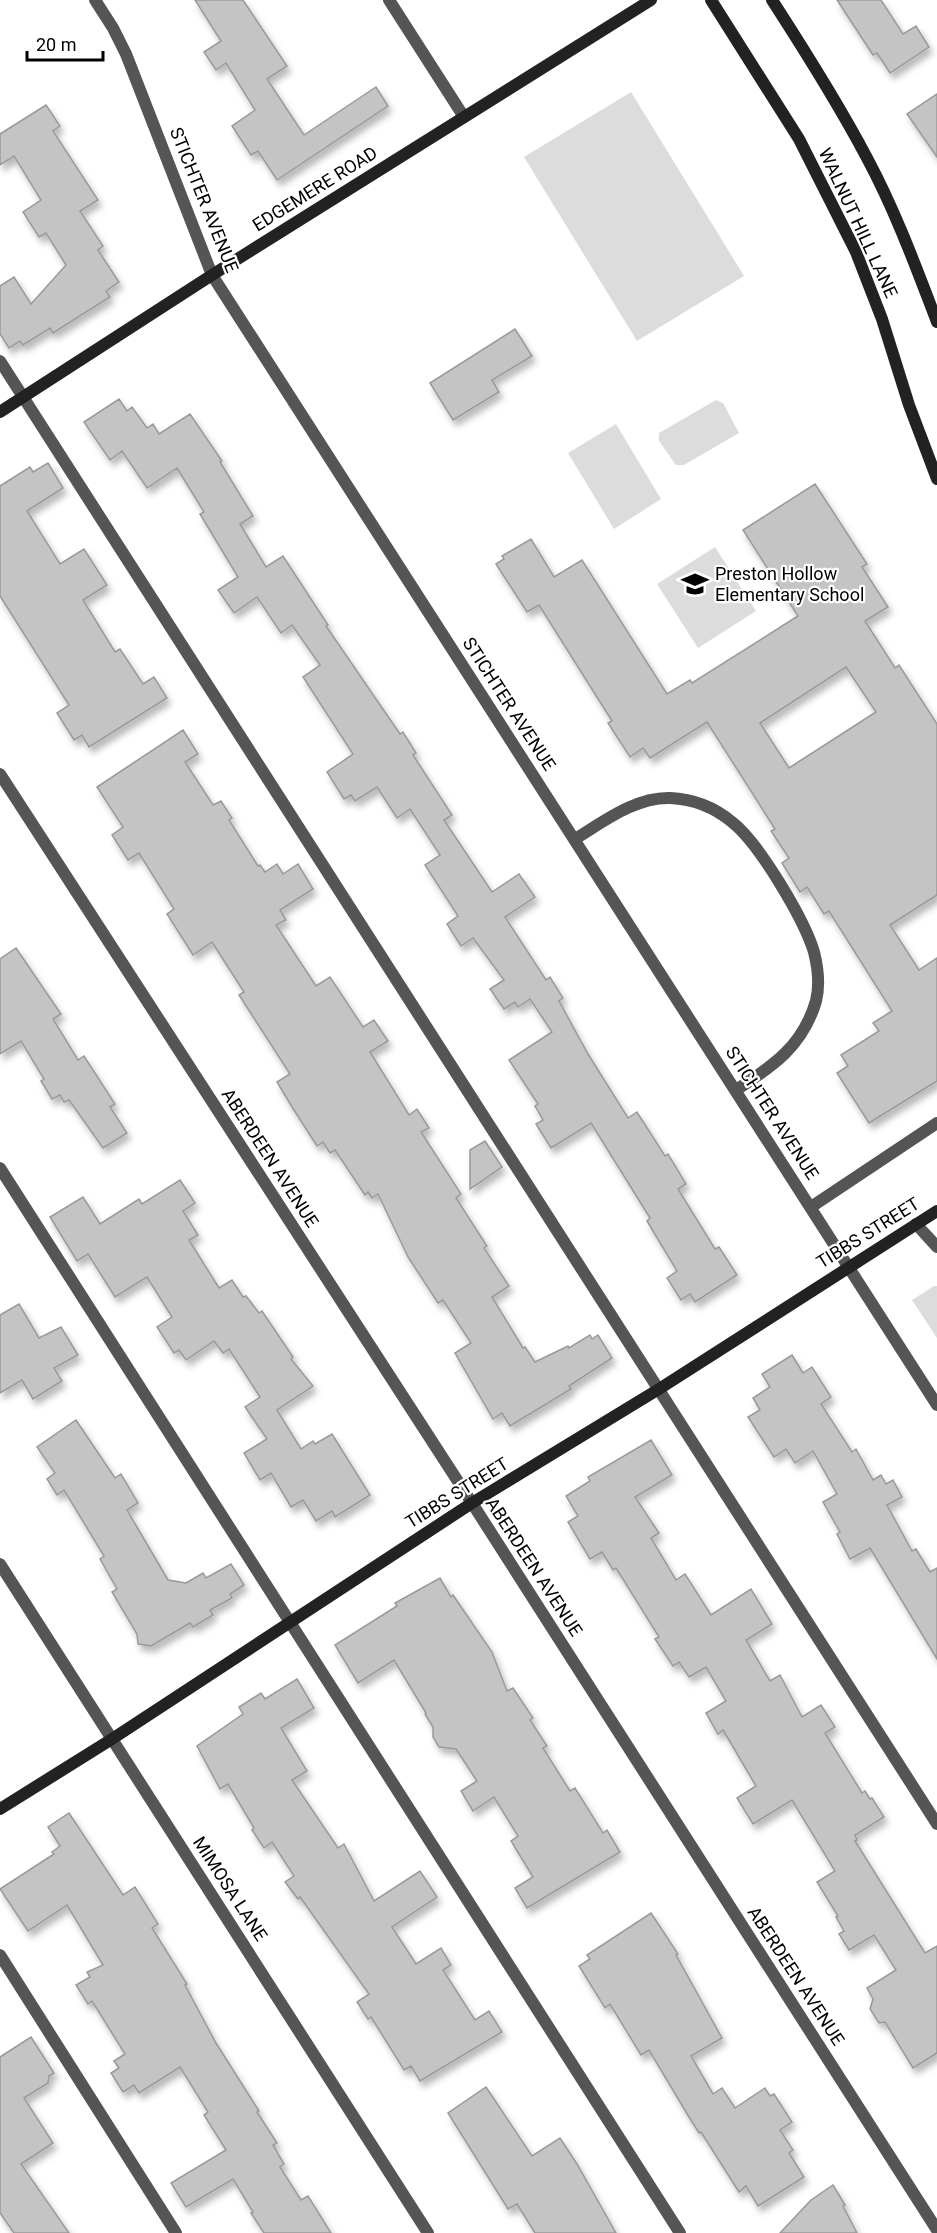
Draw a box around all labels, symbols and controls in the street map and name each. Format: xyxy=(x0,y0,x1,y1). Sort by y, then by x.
scale bar xyxy=(27,24,104,62)
text: 20 m xyxy=(36,34,76,55)
street label: STICHTER AVENUE xyxy=(166,124,243,275)
street label: EDGEMERE ROAD xyxy=(248,142,381,235)
street label: WALNUT HILL LANE xyxy=(815,145,902,301)
place label: Preston Hollow Elementary School xyxy=(715,563,864,605)
school or university icon: Preston Hollow Elementary School xyxy=(680,569,710,599)
street label: STICHTER AVENUE xyxy=(459,633,560,774)
street label: STICHTER AVENUE xyxy=(722,1042,823,1183)
street label: ABERDEEN AVENUE xyxy=(218,1084,323,1231)
street label: TIBBS STREET xyxy=(813,1193,923,1273)
street label: TIBBS STREET xyxy=(402,1453,512,1533)
street label: ABERDEEN AVENUE xyxy=(482,1493,587,1640)
street label: MIMOSA LANE xyxy=(189,1833,272,1945)
street label: ABERDEEN AVENUE xyxy=(744,1902,849,2049)

